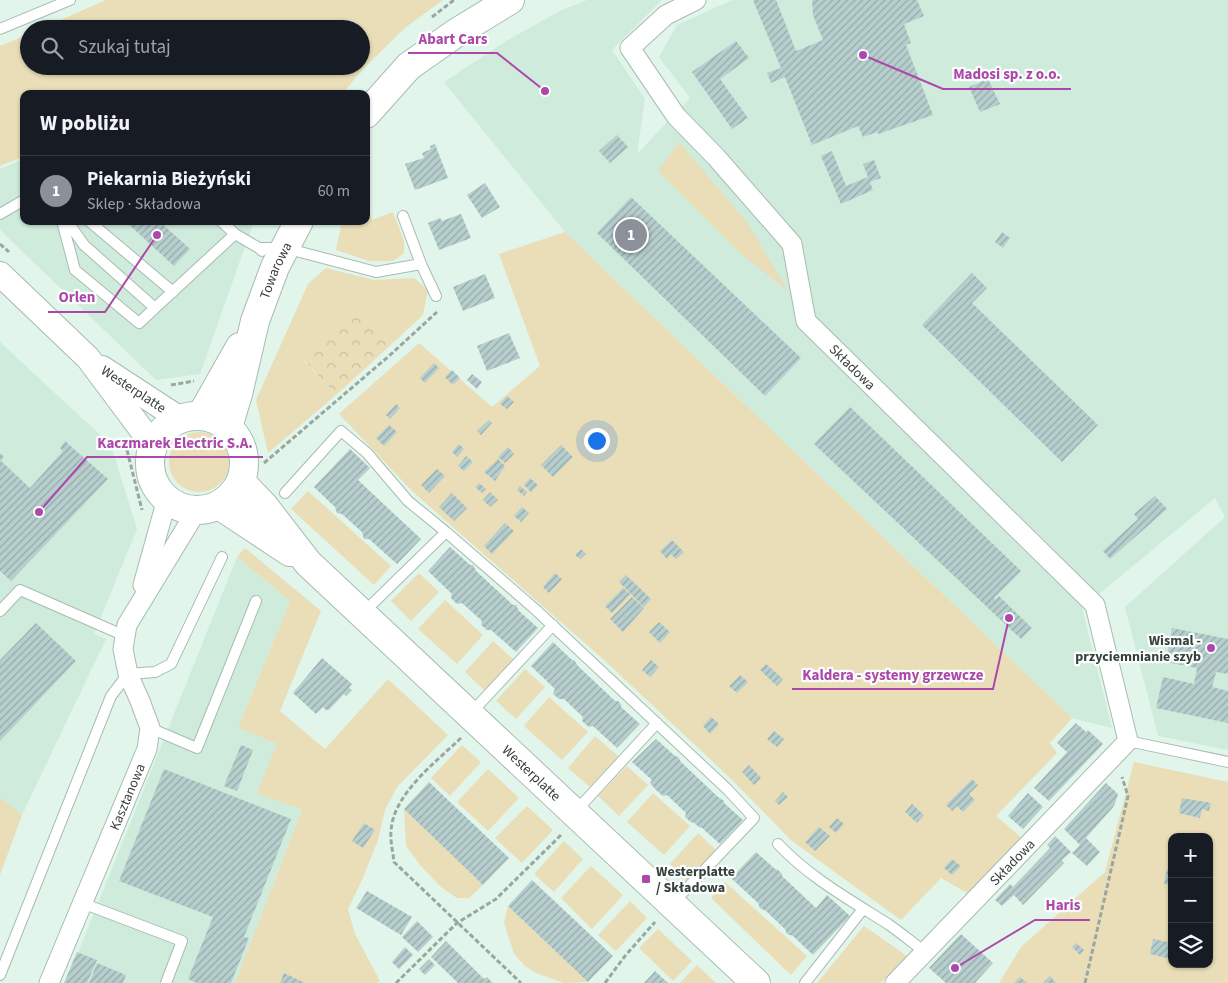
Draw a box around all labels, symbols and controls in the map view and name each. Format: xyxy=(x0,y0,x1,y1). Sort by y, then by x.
search box xyxy=(20,20,370,75)
callout: Abart Cars xyxy=(408,23,497,53)
text: Abart Cars xyxy=(418,29,488,50)
icon: search xyxy=(38,34,66,62)
text: Szukaj tutaj xyxy=(78,34,171,61)
callout: Madosi sp. z o.o. xyxy=(943,59,1071,89)
text: Madosi sp. z o.o. xyxy=(953,64,1061,85)
text: W pobliżu xyxy=(40,108,130,138)
text: Piekarnia Bieżyński xyxy=(87,166,251,193)
text: 1 xyxy=(52,180,60,202)
text: 60 m xyxy=(318,180,350,202)
text: Sklep · Składowa xyxy=(87,193,201,215)
pin: 1 xyxy=(615,216,647,254)
street label: Towarowa xyxy=(255,239,297,302)
callout: Orlen xyxy=(48,282,105,312)
text: Orlen xyxy=(59,287,95,308)
street label: Składowa xyxy=(824,340,880,395)
street label: Westerplatte xyxy=(97,361,170,418)
callout: Kaczmarek Electric S.A. xyxy=(87,427,263,457)
your location xyxy=(584,428,610,454)
text: Kaczmarek Electric S.A. xyxy=(97,433,253,454)
place label: Wismal - przyciemnianie szyb xyxy=(1075,631,1201,667)
marker: Wismal - przyciemnianie szyb xyxy=(1205,642,1217,654)
callout: Kaldera - systemy grzewcze xyxy=(792,659,993,689)
text: Kaldera - systemy grzewcze xyxy=(802,665,984,686)
street label: Westerplatte xyxy=(497,741,565,806)
street label: Kasztanowa xyxy=(105,761,151,834)
map controls xyxy=(1168,833,1213,968)
button: + xyxy=(1168,833,1213,878)
street label: Składowa xyxy=(985,835,1040,890)
place label: Westerplatte / Składowa xyxy=(656,862,735,898)
marker: Westerplatte / Składowa xyxy=(640,873,652,885)
button: − xyxy=(1168,878,1213,923)
callout: Haris xyxy=(1035,890,1090,920)
text: Haris xyxy=(1046,895,1081,916)
button: layers xyxy=(1168,923,1213,968)

